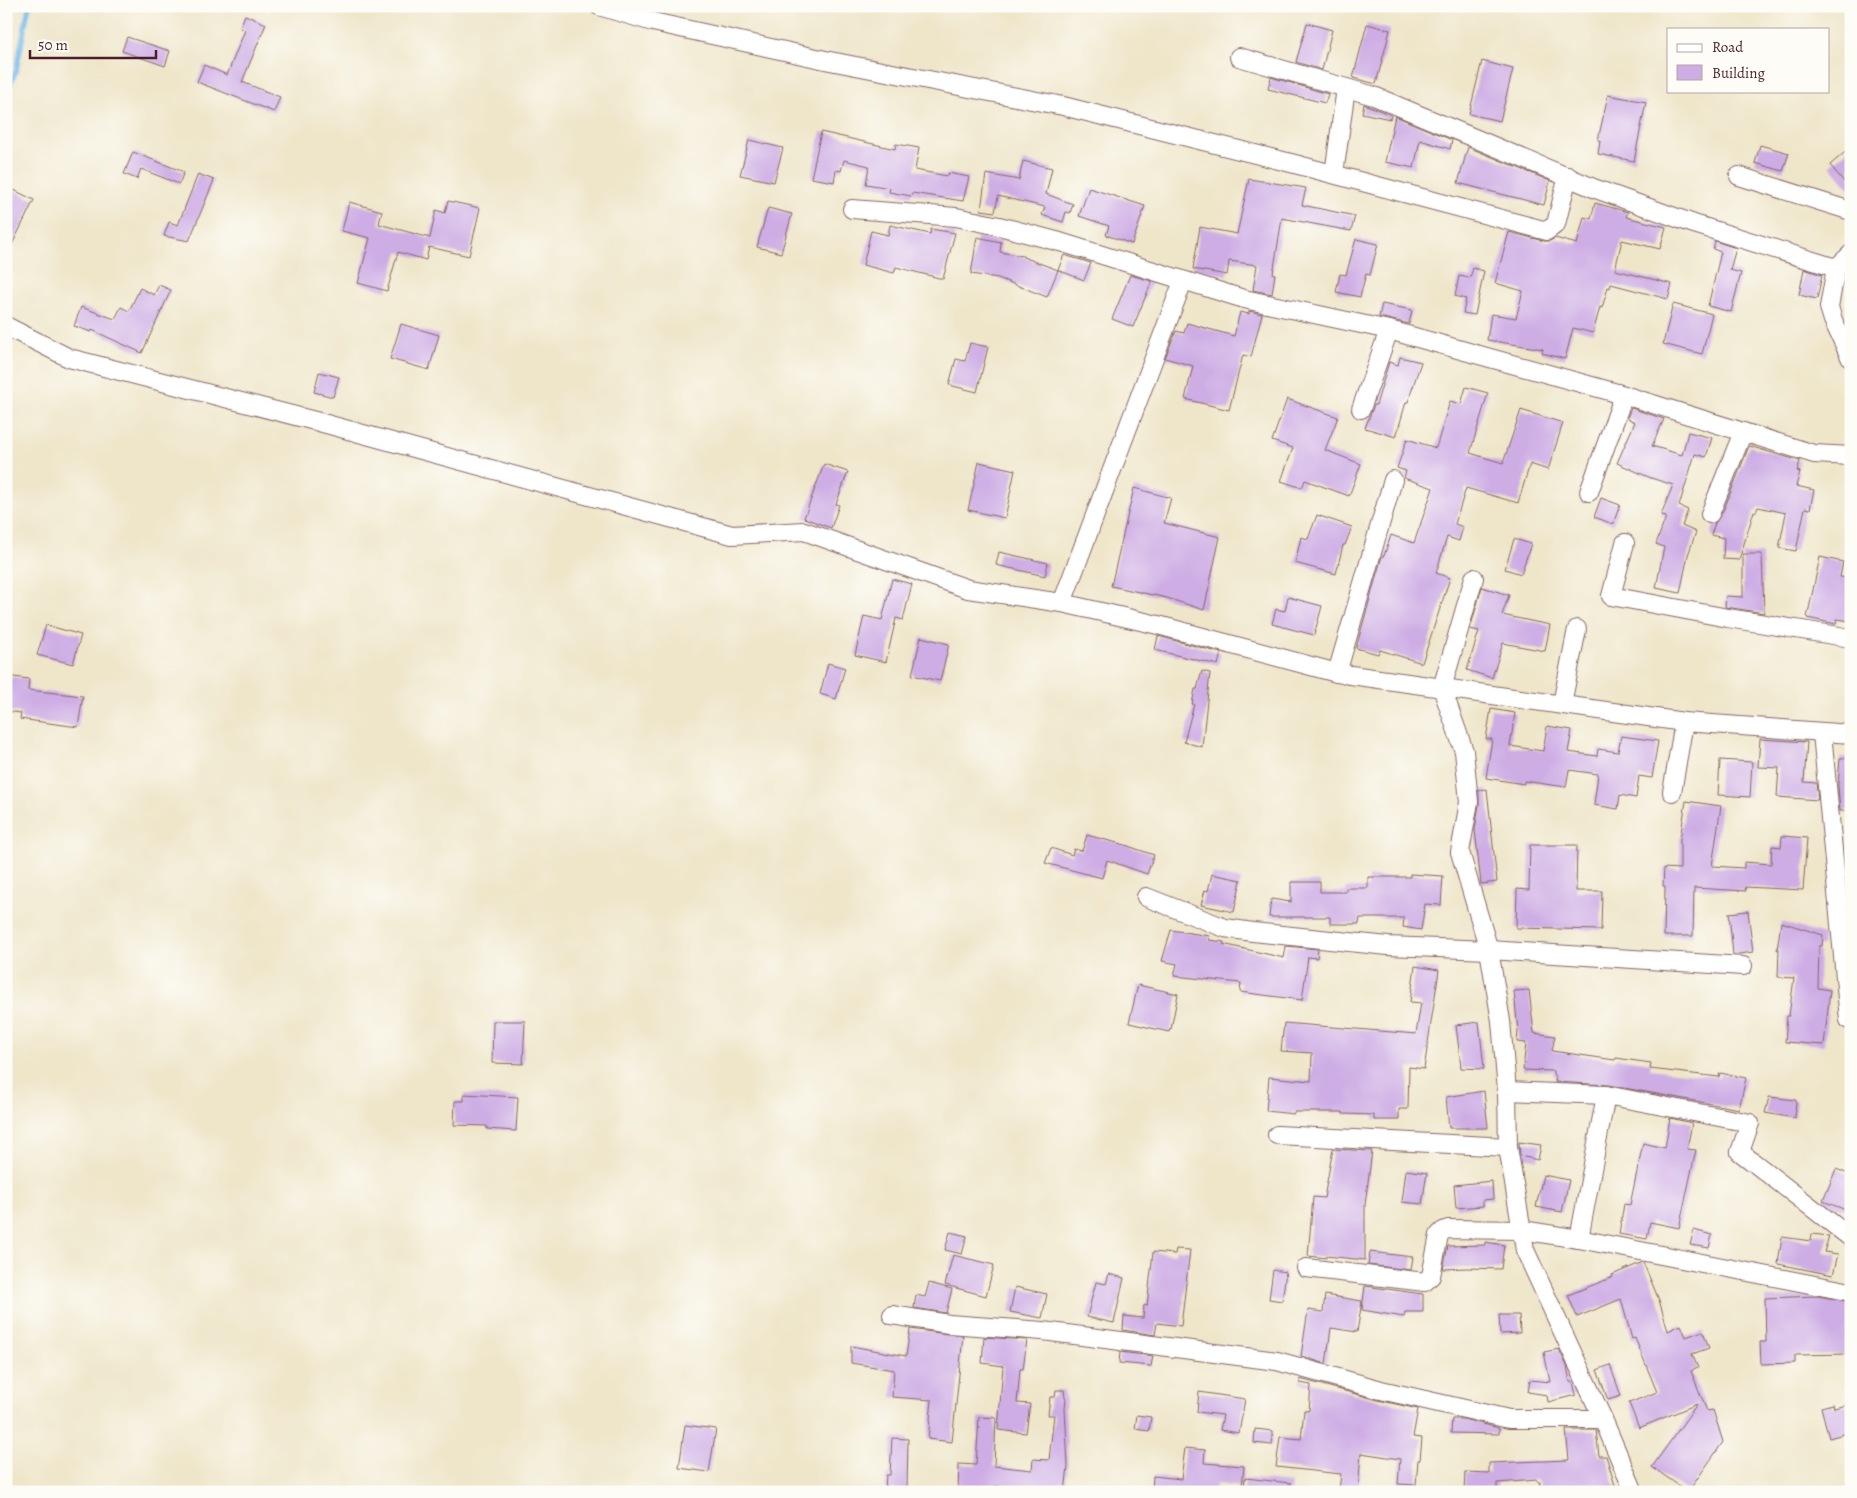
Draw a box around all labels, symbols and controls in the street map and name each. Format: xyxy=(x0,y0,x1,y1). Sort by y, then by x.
scale bar xyxy=(30,28,156,60)
legend xyxy=(1667,28,1830,92)
text: 50 m xyxy=(38,35,68,55)
text: Road xyxy=(1712,37,1744,57)
text: Building xyxy=(1712,63,1765,83)

